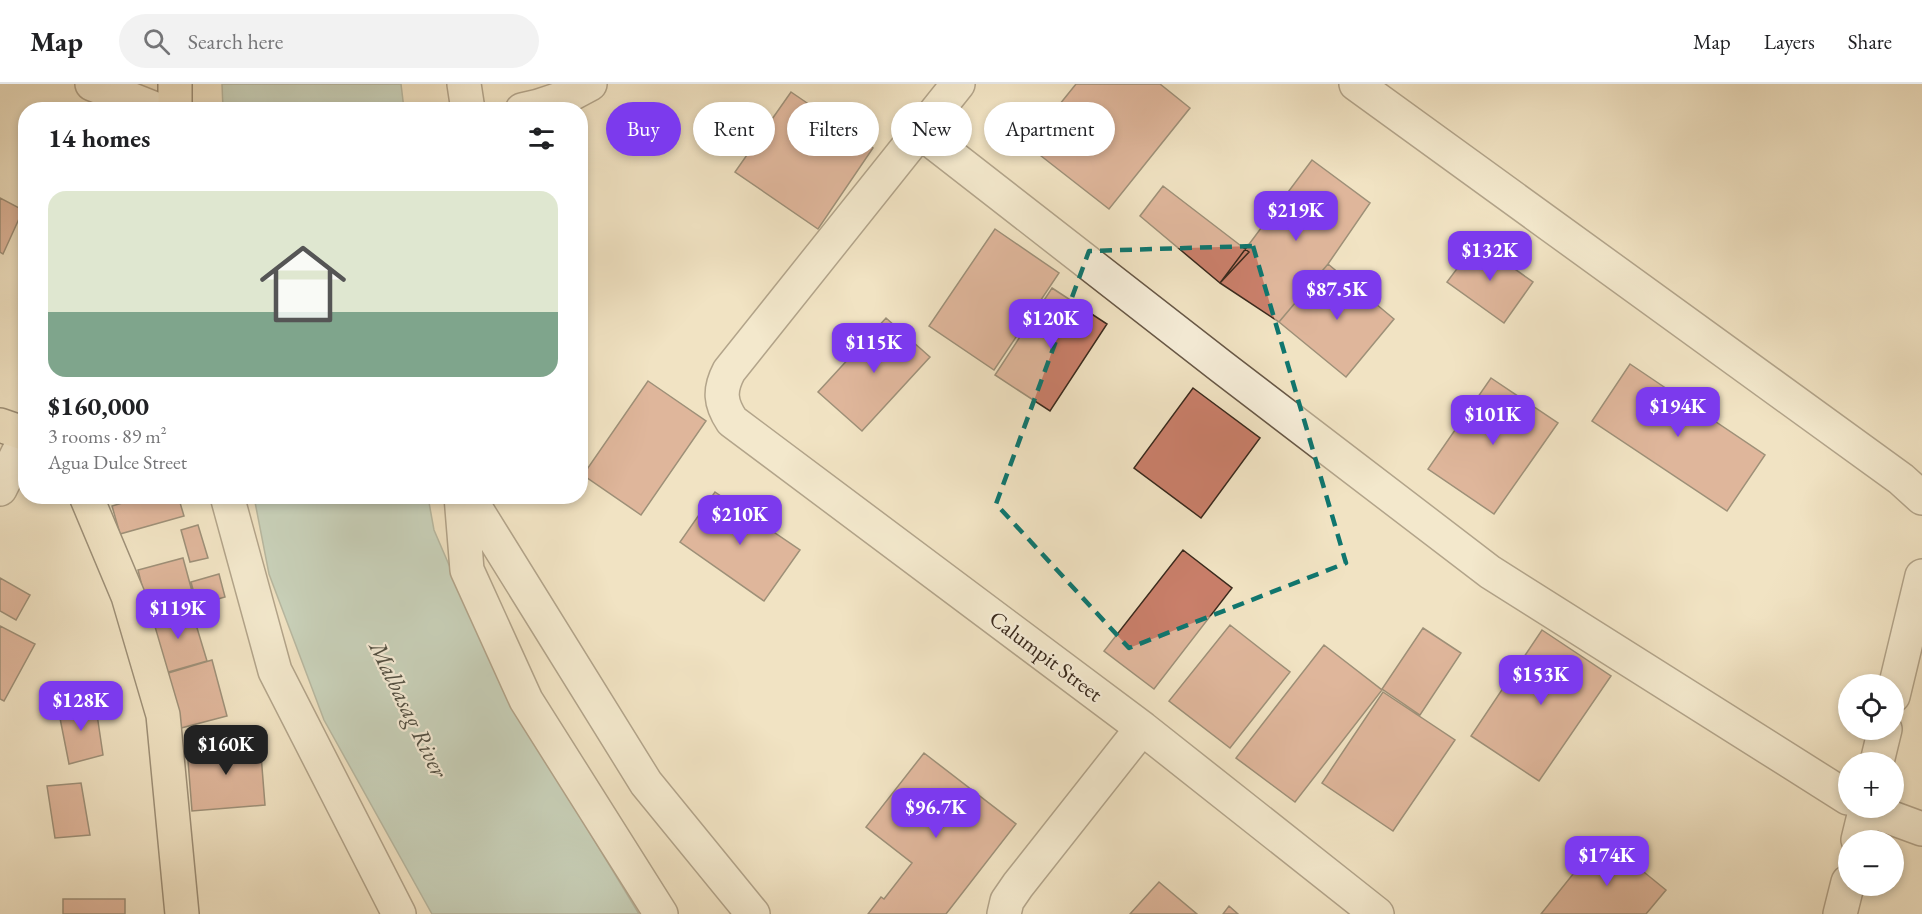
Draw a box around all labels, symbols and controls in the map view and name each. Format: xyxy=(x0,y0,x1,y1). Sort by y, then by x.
search box xyxy=(119,14,539,68)
text: Map xyxy=(30,23,83,59)
icon: search xyxy=(140,25,173,58)
text: Search here xyxy=(188,27,283,56)
text: Map xyxy=(1693,28,1731,55)
text: Layers xyxy=(1764,28,1815,55)
text: Share xyxy=(1848,28,1892,55)
chip: Buy xyxy=(606,102,681,156)
chip: Rent xyxy=(693,102,775,156)
chip: Filters xyxy=(787,102,879,156)
chip: New xyxy=(891,102,972,156)
chip: Apartment xyxy=(984,102,1115,156)
text: 14 homes xyxy=(48,121,150,155)
icon: filters xyxy=(525,122,558,155)
pin: $219K xyxy=(1254,191,1338,242)
text: $219K xyxy=(1268,197,1324,223)
icon: home xyxy=(249,230,357,338)
pin: $132K xyxy=(1448,231,1532,282)
text: $132K xyxy=(1462,237,1518,263)
pin: $87.5K xyxy=(1288,270,1386,321)
text: $87.5K xyxy=(1306,276,1368,302)
pin: $120K xyxy=(1009,299,1093,350)
text: $120K xyxy=(1023,305,1079,331)
pin: $115K xyxy=(832,323,916,374)
text: $115K xyxy=(846,329,902,355)
pin: $194K xyxy=(1636,387,1720,438)
text: $160,000 xyxy=(48,389,149,423)
text: $194K xyxy=(1650,393,1706,419)
pin: $101K xyxy=(1451,395,1535,446)
text: $101K xyxy=(1465,401,1521,427)
text: 3 rooms · 89 m² xyxy=(48,423,167,449)
text: Agua Dulce Street xyxy=(48,449,187,475)
pin: $210K xyxy=(698,495,782,546)
text: $210K xyxy=(712,501,768,527)
pin: $119K xyxy=(136,589,220,640)
text: $119K xyxy=(150,595,206,621)
street label: Calumpit Street xyxy=(983,604,1109,708)
water label: Malbasag River xyxy=(362,634,456,784)
pin: $153K xyxy=(1499,655,1583,706)
text: $153K xyxy=(1513,661,1569,687)
map controls xyxy=(1838,674,1904,896)
button: locate xyxy=(1838,674,1904,740)
pin: $128K xyxy=(39,681,123,732)
text: $128K xyxy=(53,687,109,713)
pin: $160K xyxy=(184,725,268,776)
text: $160K xyxy=(198,731,254,757)
button: + xyxy=(1838,752,1904,818)
pin: $96.7K xyxy=(887,788,985,839)
text: $96.7K xyxy=(905,794,967,820)
button: − xyxy=(1838,830,1904,896)
pin: $174K xyxy=(1565,836,1649,887)
text: $174K xyxy=(1579,842,1635,868)

